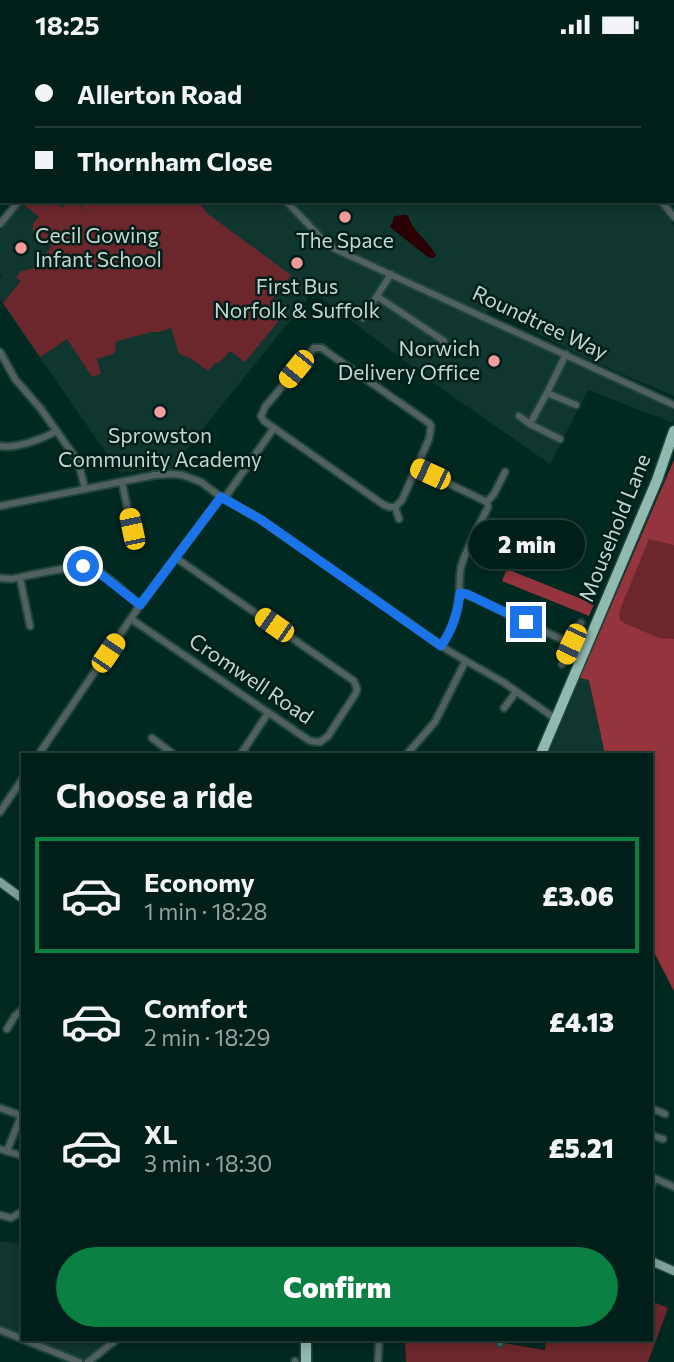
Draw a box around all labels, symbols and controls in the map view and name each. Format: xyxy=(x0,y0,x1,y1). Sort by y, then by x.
text: 18:25 xyxy=(35,9,100,40)
text: Allerton Road xyxy=(77,78,242,109)
text: Thornham Close xyxy=(77,145,272,176)
marker: The Space xyxy=(337,209,353,225)
place label: Cecil Gowing Infant School xyxy=(35,222,162,271)
place label: The Space xyxy=(296,227,394,252)
marker: Cecil Gowing Infant School xyxy=(13,240,29,256)
marker: First Bus Norfolk & Suffolk xyxy=(289,255,305,271)
place label: First Bus Norfolk & Suffolk xyxy=(214,273,380,322)
street label: Roundtree Way xyxy=(469,279,612,364)
place label: Norwich Delivery Office xyxy=(338,335,480,384)
car xyxy=(275,346,318,392)
marker: Norwich Delivery Office xyxy=(486,353,502,369)
marker: Sprowston Community Academy xyxy=(152,404,168,420)
place label: Sprowston Community Academy xyxy=(58,422,262,471)
street label: Mousehold Lane xyxy=(573,450,655,605)
car xyxy=(407,456,454,492)
car xyxy=(118,506,147,552)
callout: 2 min xyxy=(468,521,584,569)
text: 2 min xyxy=(498,530,556,558)
route start xyxy=(67,550,99,582)
car xyxy=(251,604,298,646)
route end xyxy=(510,606,542,638)
car xyxy=(553,621,590,667)
street label: Cromwell Road xyxy=(185,627,319,728)
car xyxy=(88,630,129,676)
text: Choose a ride xyxy=(56,775,253,815)
icon: car xyxy=(60,864,123,927)
text: Economy xyxy=(144,866,255,897)
text: £3.06 xyxy=(542,880,614,911)
text: 1 min · 18:28 xyxy=(144,897,268,925)
icon: car xyxy=(60,990,123,1053)
text: Comfort xyxy=(144,992,247,1023)
text: £4.13 xyxy=(549,1006,614,1037)
text: 2 min · 18:29 xyxy=(144,1023,270,1051)
icon: car xyxy=(60,1116,123,1179)
text: XL xyxy=(144,1118,178,1149)
text: £5.21 xyxy=(549,1132,614,1163)
text: 3 min · 18:30 xyxy=(144,1149,272,1177)
button: Confirm xyxy=(56,1247,618,1327)

